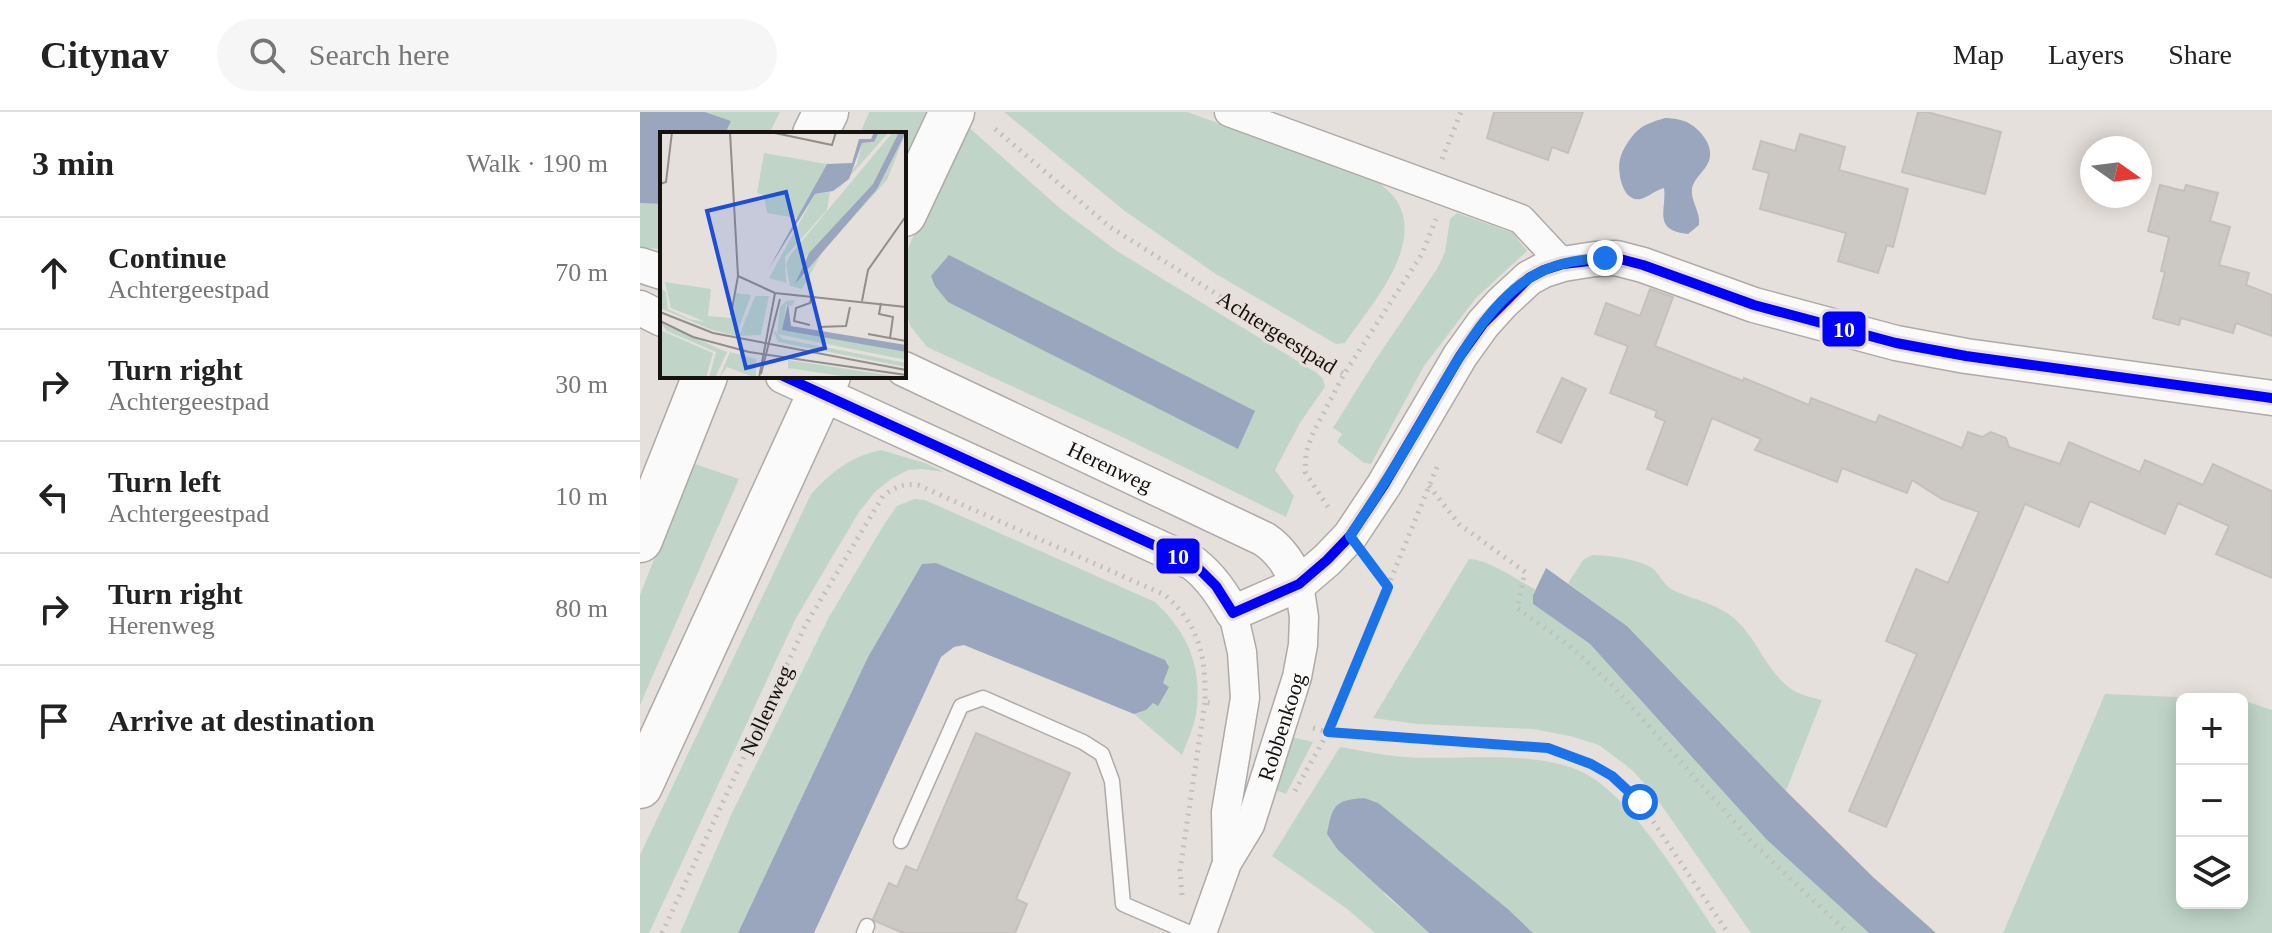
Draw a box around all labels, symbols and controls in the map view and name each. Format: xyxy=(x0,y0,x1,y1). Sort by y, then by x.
search box xyxy=(217,19,777,91)
icon: search xyxy=(245,33,289,77)
text: Citynav xyxy=(40,34,169,76)
text: Search here xyxy=(309,38,450,71)
text: Map xyxy=(1953,39,2004,70)
text: Layers xyxy=(2048,39,2124,70)
text: Share xyxy=(2168,39,2232,70)
inset map xyxy=(660,132,906,378)
north arrow xyxy=(2080,136,2152,208)
text: 3 min xyxy=(32,145,114,182)
text: Walk · 190 m xyxy=(466,149,608,178)
route end xyxy=(1587,240,1623,276)
text: Continue xyxy=(108,241,226,274)
icon: ahead xyxy=(32,251,76,295)
text: 70 m xyxy=(555,258,608,287)
text: Achtergeestpad xyxy=(108,275,269,304)
street label: Achtergeestpad xyxy=(1213,285,1341,379)
line badge: 10 xyxy=(1821,310,1867,348)
text: 10 xyxy=(1833,317,1855,342)
text: Turn right xyxy=(108,353,243,386)
icon: right xyxy=(32,363,76,407)
text: 30 m xyxy=(555,370,608,399)
text: Achtergeestpad xyxy=(108,387,269,416)
street label: Herenweg xyxy=(1064,436,1156,497)
text: Turn left xyxy=(108,465,221,498)
icon: left xyxy=(32,475,76,519)
text: 10 m xyxy=(555,482,608,511)
text: Achtergeestpad xyxy=(108,499,269,528)
line badge: 10 xyxy=(1155,537,1201,575)
text: 10 xyxy=(1167,544,1189,569)
text: Turn right xyxy=(108,577,243,610)
icon: right xyxy=(32,587,76,631)
text: 80 m xyxy=(555,594,608,623)
text: Herenweg xyxy=(108,611,215,640)
street label: Nollenweg xyxy=(734,661,798,759)
street label: Robbenkoog xyxy=(1252,669,1310,784)
map controls xyxy=(2176,693,2248,909)
button: + xyxy=(2176,693,2248,765)
icon: arrive xyxy=(32,699,76,743)
text: Arrive at destination xyxy=(108,704,375,737)
button: − xyxy=(2176,765,2248,837)
route start xyxy=(1622,784,1658,820)
button: layers xyxy=(2176,837,2248,909)

